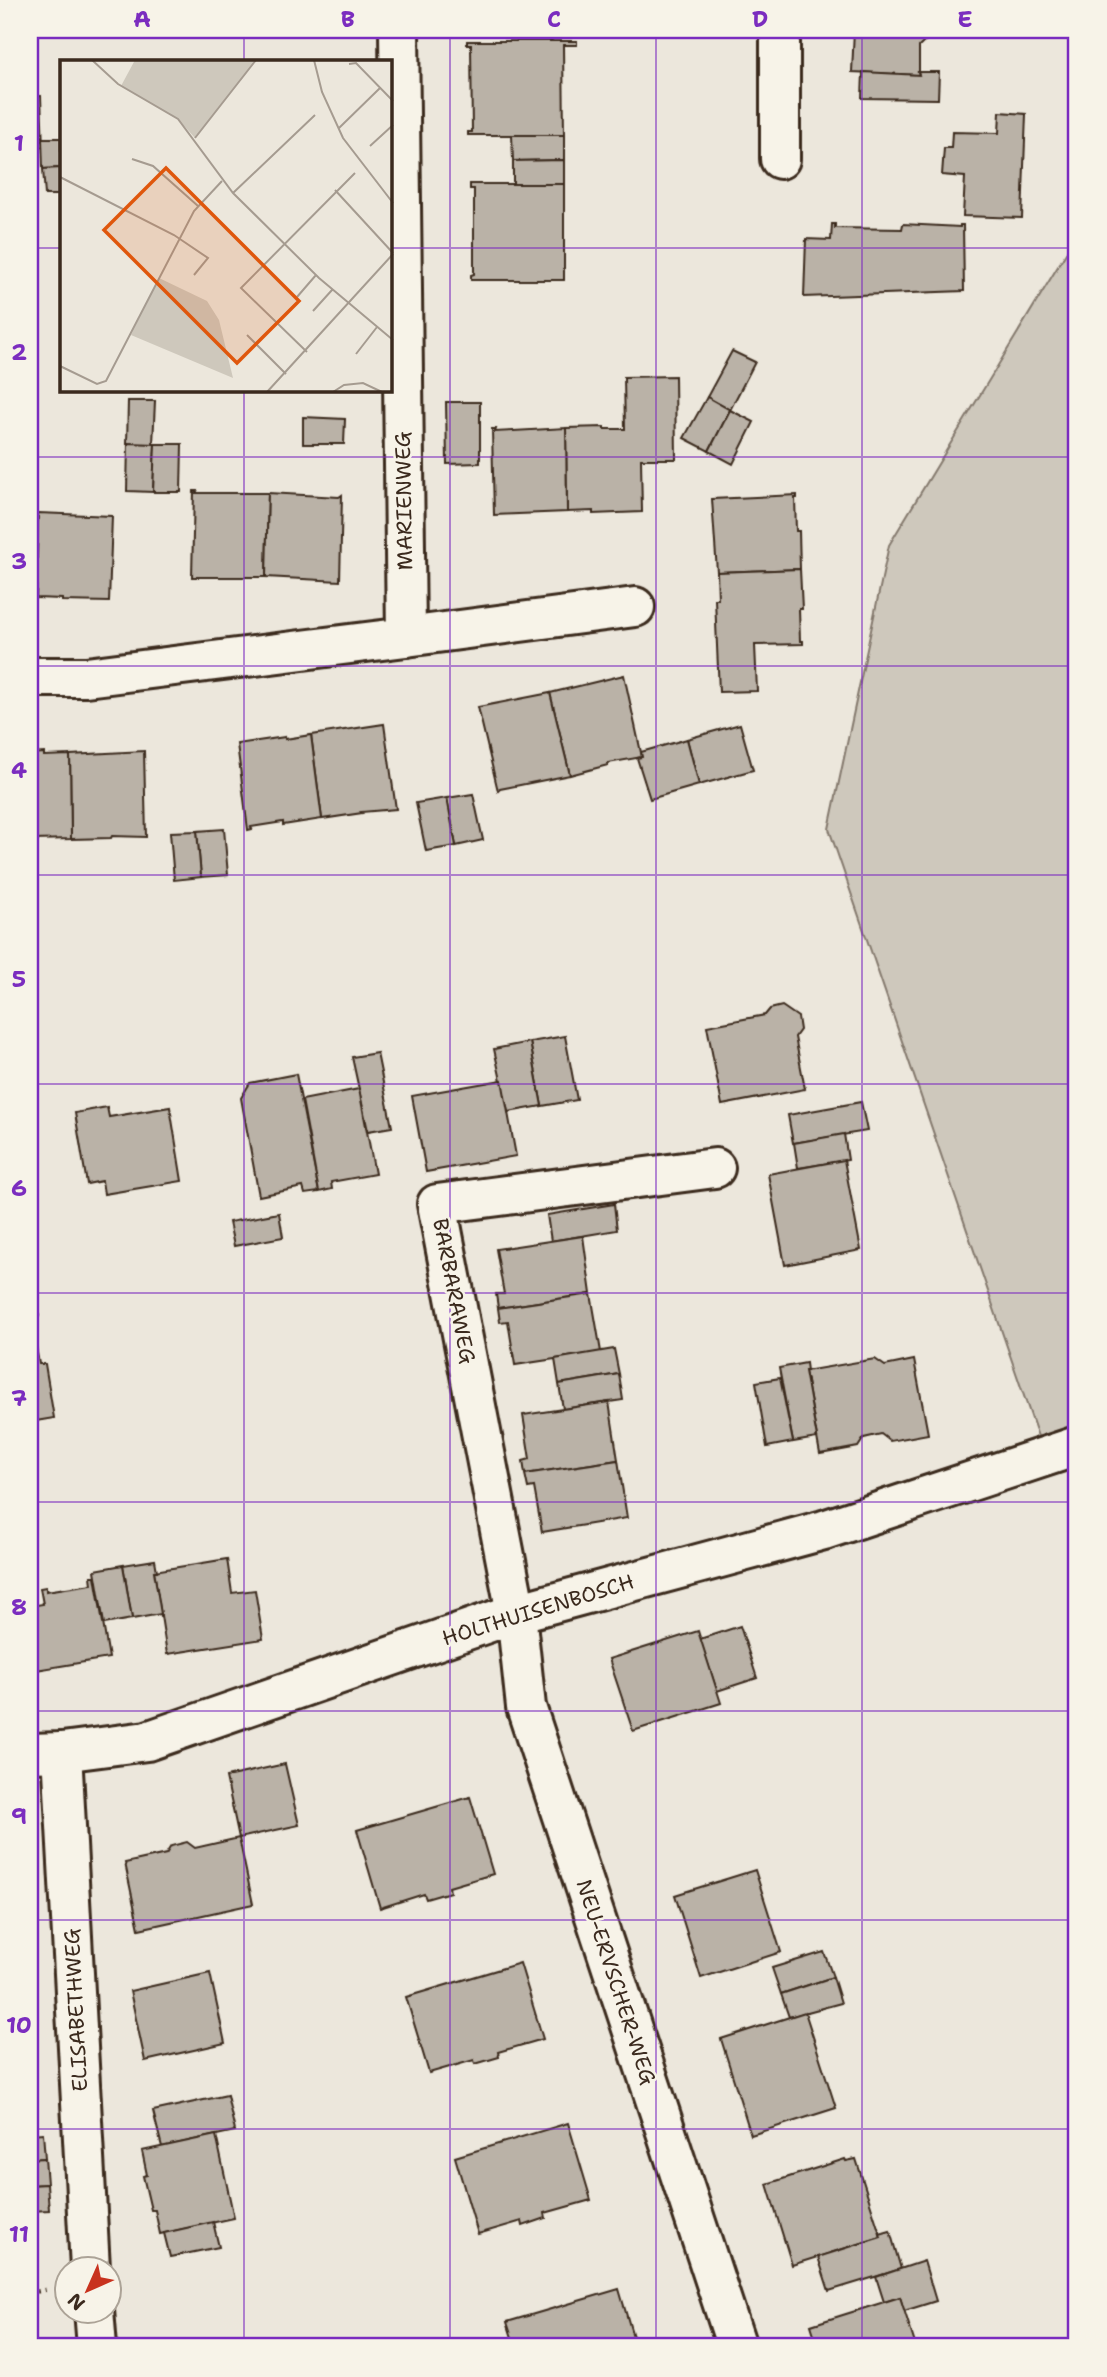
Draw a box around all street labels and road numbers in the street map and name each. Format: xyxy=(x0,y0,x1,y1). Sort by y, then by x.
street label: MARIENWEG xyxy=(389,431,419,571)
street label: BARBARAWEG xyxy=(426,1216,482,1366)
street label: HOLTHUISENBOSCH xyxy=(439,1567,637,1653)
street label: NEU-ERVSCHER-WEG xyxy=(570,1876,662,2088)
street label: ELISABETHWEG xyxy=(58,1928,94,2092)

